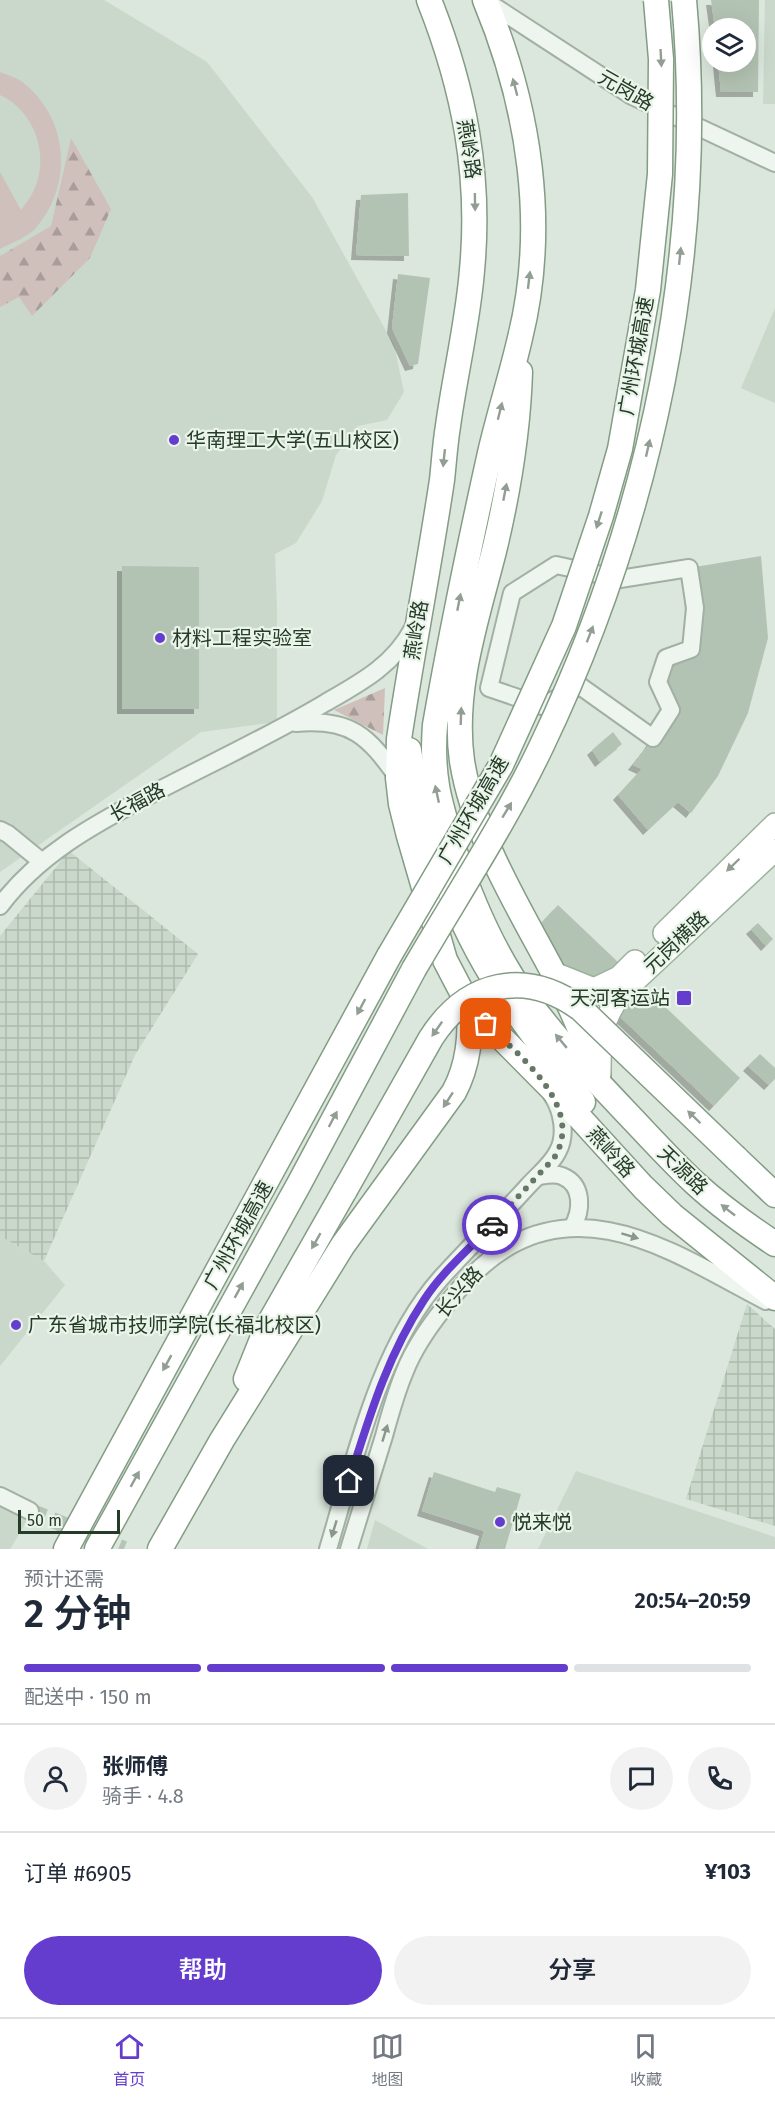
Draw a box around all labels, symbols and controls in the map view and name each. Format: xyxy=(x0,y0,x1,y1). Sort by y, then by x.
map controls xyxy=(702,18,756,72)
button: layers xyxy=(702,18,756,72)
one-way arrow xyxy=(656,49,665,68)
street label: 元岗路 xyxy=(594,65,658,115)
one-way arrow xyxy=(510,78,519,96)
street label: 燕岭路 xyxy=(452,117,486,181)
one-way arrow xyxy=(470,192,480,211)
one-way arrow xyxy=(675,246,685,265)
one-way arrow xyxy=(525,270,534,289)
street label: 广州环城高速 xyxy=(614,295,658,417)
one-way arrow xyxy=(495,402,505,421)
place label: 华南理工大学(五山校区) xyxy=(186,428,399,452)
marker: 华南理工大学(五山校区) xyxy=(167,433,181,447)
one-way arrow xyxy=(644,439,654,457)
one-way arrow xyxy=(440,448,449,467)
one-way arrow xyxy=(501,482,510,501)
one-way arrow xyxy=(594,511,604,529)
one-way arrow xyxy=(455,592,464,611)
street label: 燕岭路 xyxy=(399,598,433,662)
one-way arrow xyxy=(586,625,595,643)
place label: 材料工程实验室 xyxy=(172,626,312,650)
marker: 材料工程实验室 xyxy=(153,631,167,645)
one-way arrow xyxy=(456,707,465,726)
street label: 广州环城高速 xyxy=(433,752,513,868)
street label: 长福路 xyxy=(105,777,169,827)
one-way arrow xyxy=(432,785,442,803)
one-way arrow xyxy=(502,802,513,818)
one-way arrow xyxy=(727,858,741,872)
street label: 元岗横路 xyxy=(639,906,713,978)
place label: 天河客运站 xyxy=(570,986,670,1010)
marker: 天河客运站 xyxy=(675,989,693,1007)
pin xyxy=(460,998,511,1049)
one-way arrow xyxy=(356,999,366,1016)
icon: bag xyxy=(469,1007,502,1040)
one-way arrow xyxy=(432,1021,443,1037)
one-way arrow xyxy=(554,1033,567,1049)
one-way arrow xyxy=(442,1092,454,1108)
one-way arrow xyxy=(328,1110,338,1127)
one-way arrow xyxy=(687,1111,701,1125)
street label: 燕岭路 xyxy=(582,1122,640,1182)
street label: 天源路 xyxy=(653,1141,713,1199)
street label: 广州环城高速 xyxy=(198,1177,278,1293)
courier xyxy=(462,1195,522,1255)
one-way arrow xyxy=(720,1205,735,1217)
icon: car xyxy=(476,1209,509,1242)
one-way arrow xyxy=(621,1232,639,1241)
one-way arrow xyxy=(311,1233,321,1250)
street label: 长兴路 xyxy=(430,1261,488,1323)
one-way arrow xyxy=(234,1282,245,1298)
place label: 广东省城市技师学院(长福北校区) xyxy=(28,1313,321,1337)
marker: 广东省城市技师学院(长福北校区) xyxy=(9,1318,23,1332)
one-way arrow xyxy=(162,1355,172,1372)
one-way arrow xyxy=(380,1424,390,1442)
pin xyxy=(323,1455,374,1506)
icon: home xyxy=(332,1464,365,1497)
one-way arrow xyxy=(130,1470,140,1487)
scale bar xyxy=(18,1507,120,1534)
place label: 悦来悦 xyxy=(512,1510,572,1534)
text: 50 m xyxy=(27,1511,62,1530)
marker: 悦来悦 xyxy=(493,1515,507,1529)
one-way arrow xyxy=(329,1520,338,1538)
text: 预计还需 xyxy=(24,1567,104,1591)
text: 20:54–20:59 xyxy=(635,1587,751,1614)
text: 2 分钟 xyxy=(24,1591,131,1637)
text: 配送中 · 150 m xyxy=(24,1685,152,1709)
button: person xyxy=(24,1747,87,1810)
button: chat xyxy=(610,1747,673,1810)
button: phone xyxy=(688,1747,751,1810)
text: 张师傅 xyxy=(102,1753,168,1780)
text: 骑手 · 4.8 xyxy=(102,1784,184,1808)
text: ¥103 xyxy=(705,1858,751,1885)
text: 订单 #6905 xyxy=(24,1860,131,1887)
button: 帮助 xyxy=(24,1936,382,2005)
button: 分享 xyxy=(394,1936,751,2005)
tab: 首页 xyxy=(113,2030,146,2090)
tab: 地图 xyxy=(371,2030,404,2090)
tab: 收藏 xyxy=(629,2030,662,2090)

